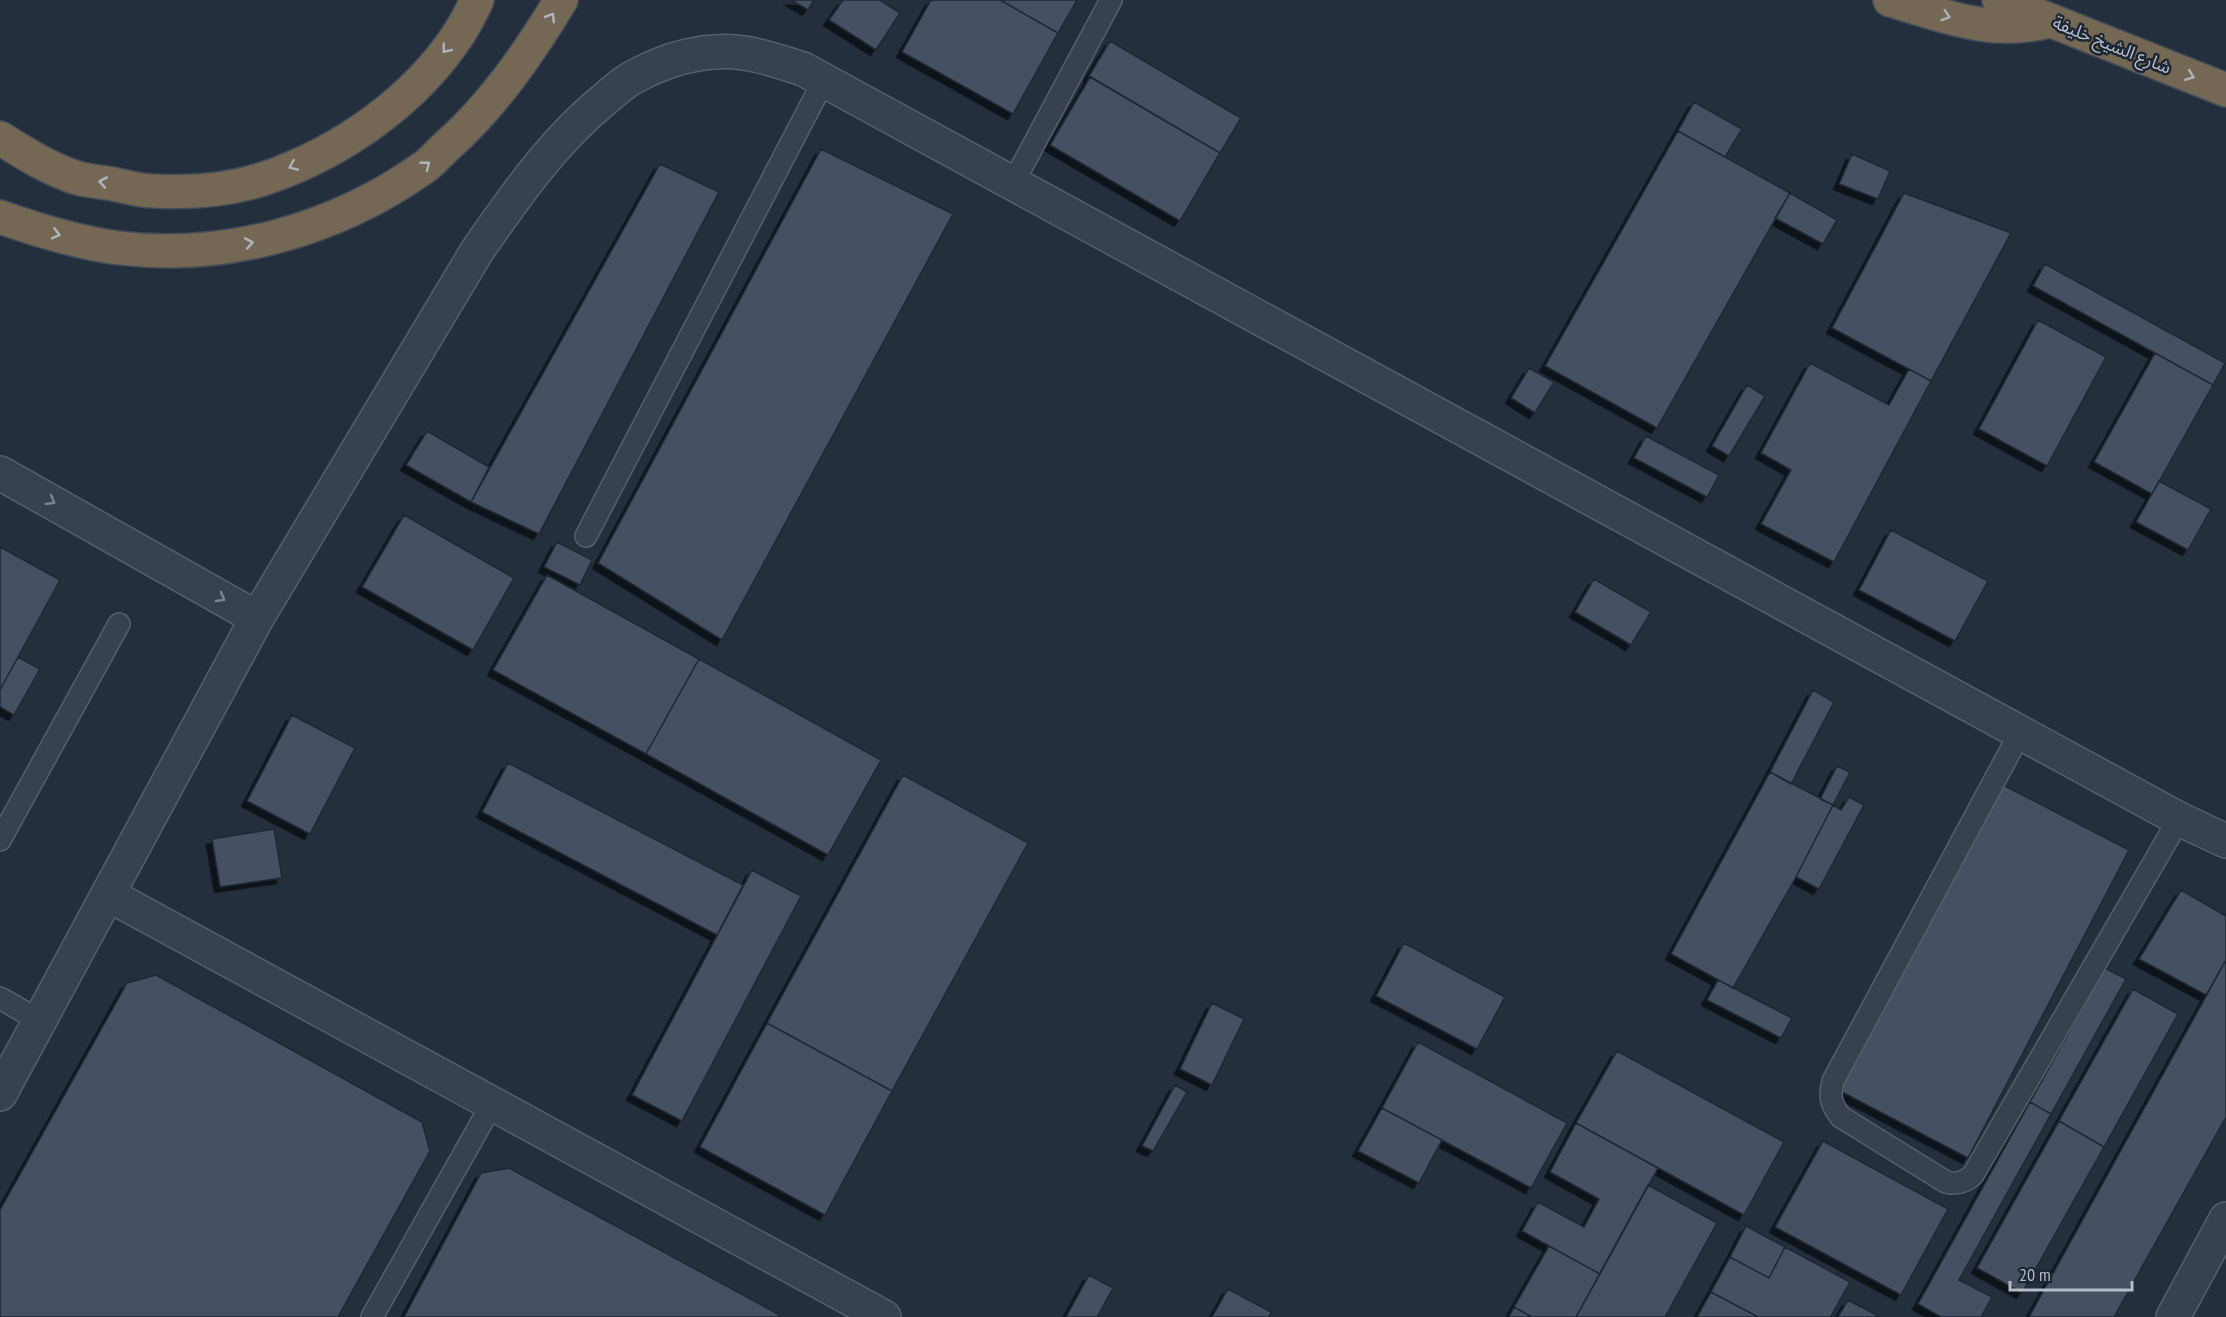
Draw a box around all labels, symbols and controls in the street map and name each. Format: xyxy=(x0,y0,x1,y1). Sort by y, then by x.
one-way arrow xyxy=(1940,9,1951,21)
street label: شارع الشيخ خليفة xyxy=(2048,10,2175,82)
one-way arrow xyxy=(543,13,555,23)
one-way arrow xyxy=(443,43,454,54)
one-way arrow xyxy=(2184,68,2195,81)
one-way arrow xyxy=(289,159,300,171)
one-way arrow xyxy=(419,161,430,172)
one-way arrow xyxy=(98,177,107,189)
one-way arrow xyxy=(51,226,61,239)
one-way arrow xyxy=(243,237,253,250)
one-way arrow xyxy=(45,494,55,506)
one-way arrow xyxy=(214,590,225,602)
scale bar xyxy=(2010,1254,2132,1292)
text: 20 m xyxy=(2019,1263,2051,1286)

